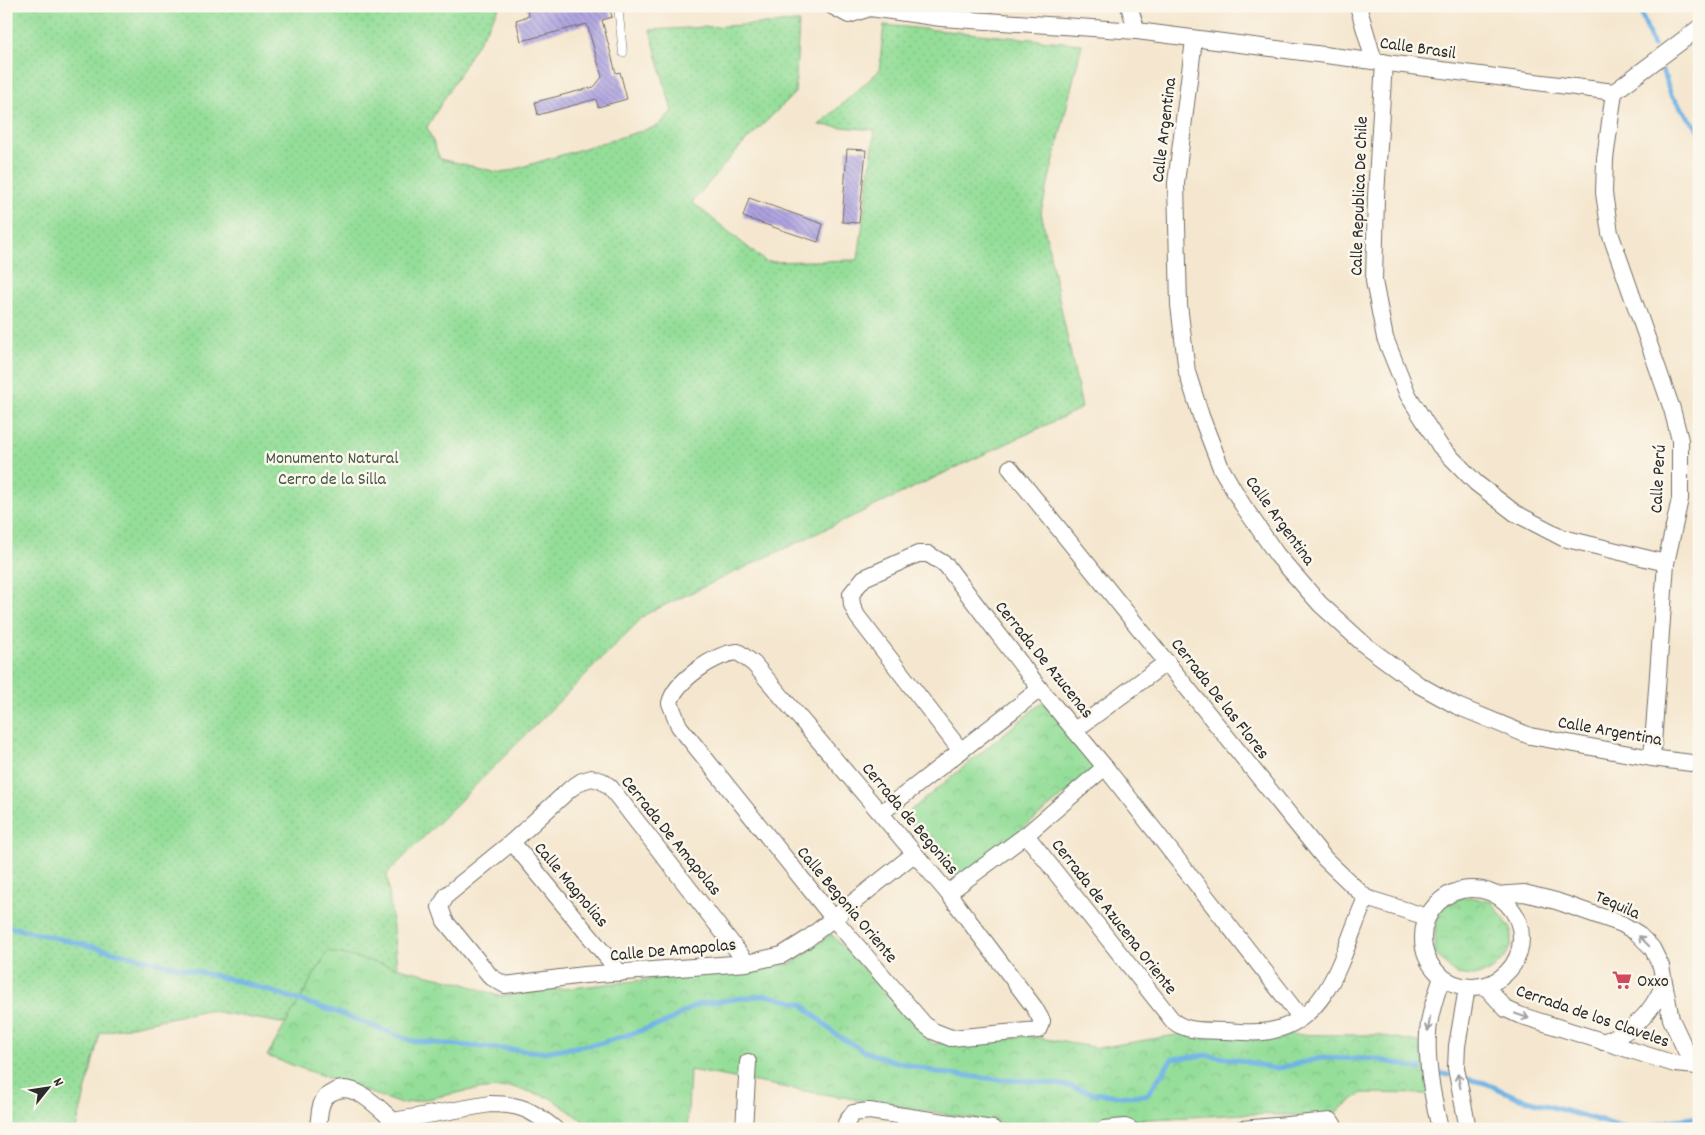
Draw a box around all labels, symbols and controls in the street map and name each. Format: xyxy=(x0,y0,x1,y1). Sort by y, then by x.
street label: Calle Brasil xyxy=(1378,32,1458,67)
street label: Calle Argentina xyxy=(1147,76,1184,184)
street label: Calle Republica De Chile xyxy=(1345,116,1376,276)
street label: Calle Perú xyxy=(1645,444,1674,514)
park label: Monumento Natural Cerro de la Silla xyxy=(265,447,399,493)
street label: Calle Argentina xyxy=(1238,472,1320,572)
street label: Cerrada De Azucenas xyxy=(988,596,1098,725)
street label: Cerrada De las Flores xyxy=(1164,634,1274,765)
street label: Calle Argentina xyxy=(1556,711,1664,754)
street label: Cerrada de Begonias xyxy=(854,758,964,881)
street label: Cerrada De Amapolas xyxy=(614,771,726,902)
street label: Cerrada de Azucena Oriente xyxy=(1044,834,1182,1001)
street label: Calle Magnolias xyxy=(527,837,613,934)
street label: Calle Begonia Oriente xyxy=(790,842,902,969)
street label: Tequila xyxy=(1590,885,1644,927)
street label: Calle De Amapolas xyxy=(609,934,737,969)
one-way arrow xyxy=(1638,934,1650,947)
supermarket icon: Oxxo xyxy=(1611,969,1633,991)
place label: Oxxo xyxy=(1637,970,1669,995)
street label: Cerrada de los Claveles xyxy=(1512,979,1672,1055)
one-way arrow xyxy=(1514,1012,1529,1021)
one-way arrow xyxy=(1424,1016,1434,1032)
north arrow xyxy=(22,1062,72,1112)
one-way arrow xyxy=(1453,1073,1463,1089)
text: N xyxy=(47,1075,68,1091)

